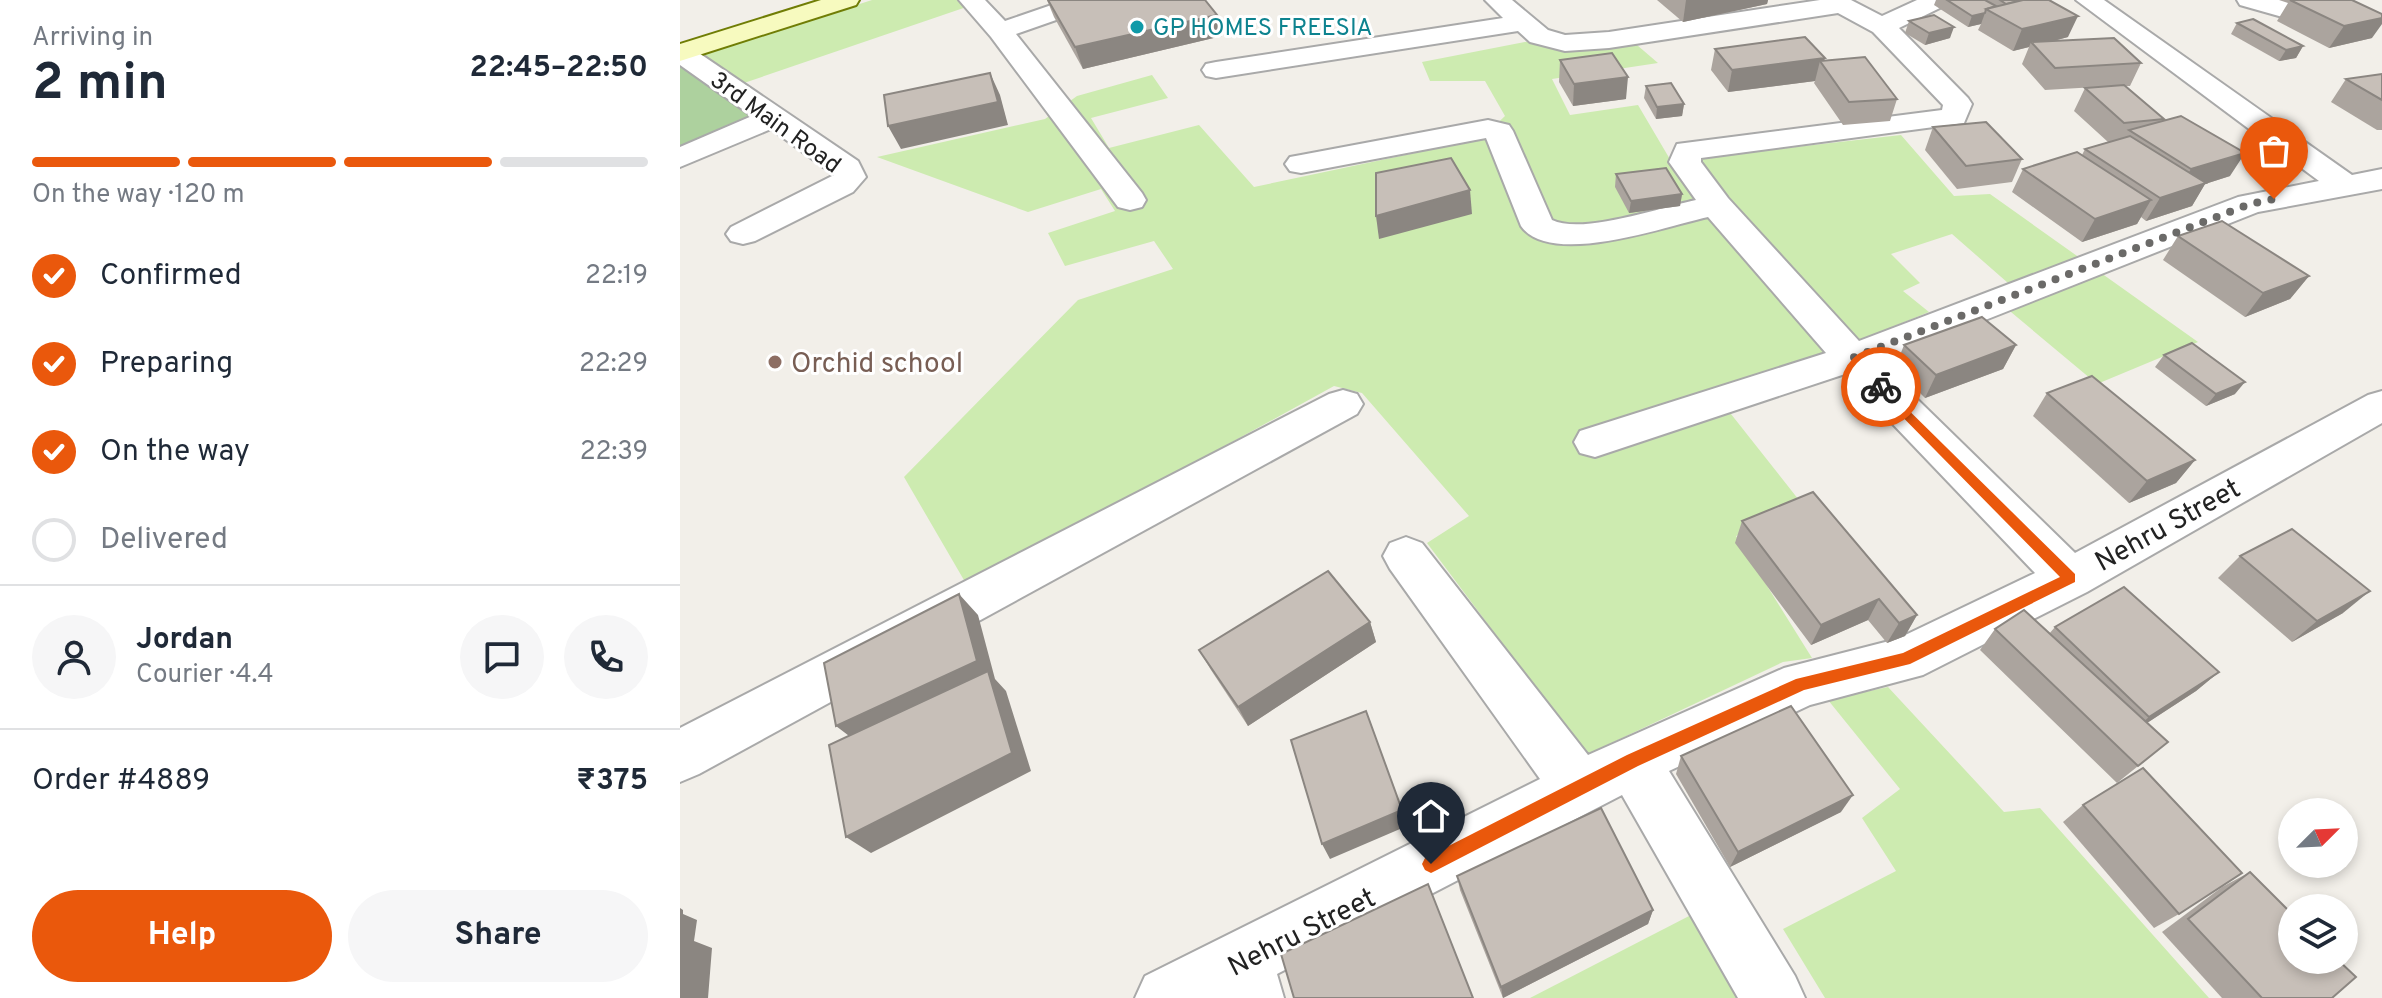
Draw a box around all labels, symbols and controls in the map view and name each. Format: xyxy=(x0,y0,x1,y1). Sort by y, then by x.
place label: GP HOMES FREESIA xyxy=(1153,14,1373,44)
marker: GP HOMES FREESIA xyxy=(1128,18,1146,36)
text: Arriving in xyxy=(32,22,153,55)
text: 22:45–22:50 xyxy=(469,50,648,87)
text: 2 min xyxy=(32,52,168,118)
street label: 3rd Main Road xyxy=(704,66,846,181)
pin xyxy=(2240,117,2308,199)
icon: bag xyxy=(2252,129,2296,173)
text: On the way · 120 m xyxy=(32,179,245,212)
icon: check xyxy=(32,254,76,298)
text: Confirmed xyxy=(100,258,242,295)
text: 22:19 xyxy=(585,260,648,293)
icon: check xyxy=(32,342,76,386)
text: Preparing xyxy=(100,346,233,383)
place label: Orchid school xyxy=(791,347,963,383)
courier xyxy=(1841,347,1921,427)
text: 22:29 xyxy=(579,348,648,381)
marker: Orchid school xyxy=(766,353,784,371)
icon: bike xyxy=(1859,365,1903,409)
icon: check xyxy=(32,430,76,474)
text: On the way xyxy=(100,434,250,471)
text: 22:39 xyxy=(580,436,648,469)
street label: Nehru Street xyxy=(2089,472,2248,581)
text: Delivered xyxy=(100,522,228,559)
button: person xyxy=(32,615,116,699)
button: chat xyxy=(460,615,544,699)
button: phone xyxy=(564,615,648,699)
text: Jordan xyxy=(136,622,233,659)
text: Courier · 4.4 xyxy=(136,659,274,692)
text: Order #4889 xyxy=(32,763,210,800)
text: ₹375 xyxy=(576,763,648,800)
pin xyxy=(1397,782,1465,864)
icon: home xyxy=(1409,794,1453,838)
north arrow xyxy=(2278,798,2358,878)
map controls xyxy=(2278,798,2358,974)
street label: Nehru Street xyxy=(1222,881,1382,986)
button: Help xyxy=(32,890,332,982)
button: Share xyxy=(348,890,648,982)
button: layers xyxy=(2278,894,2358,974)

